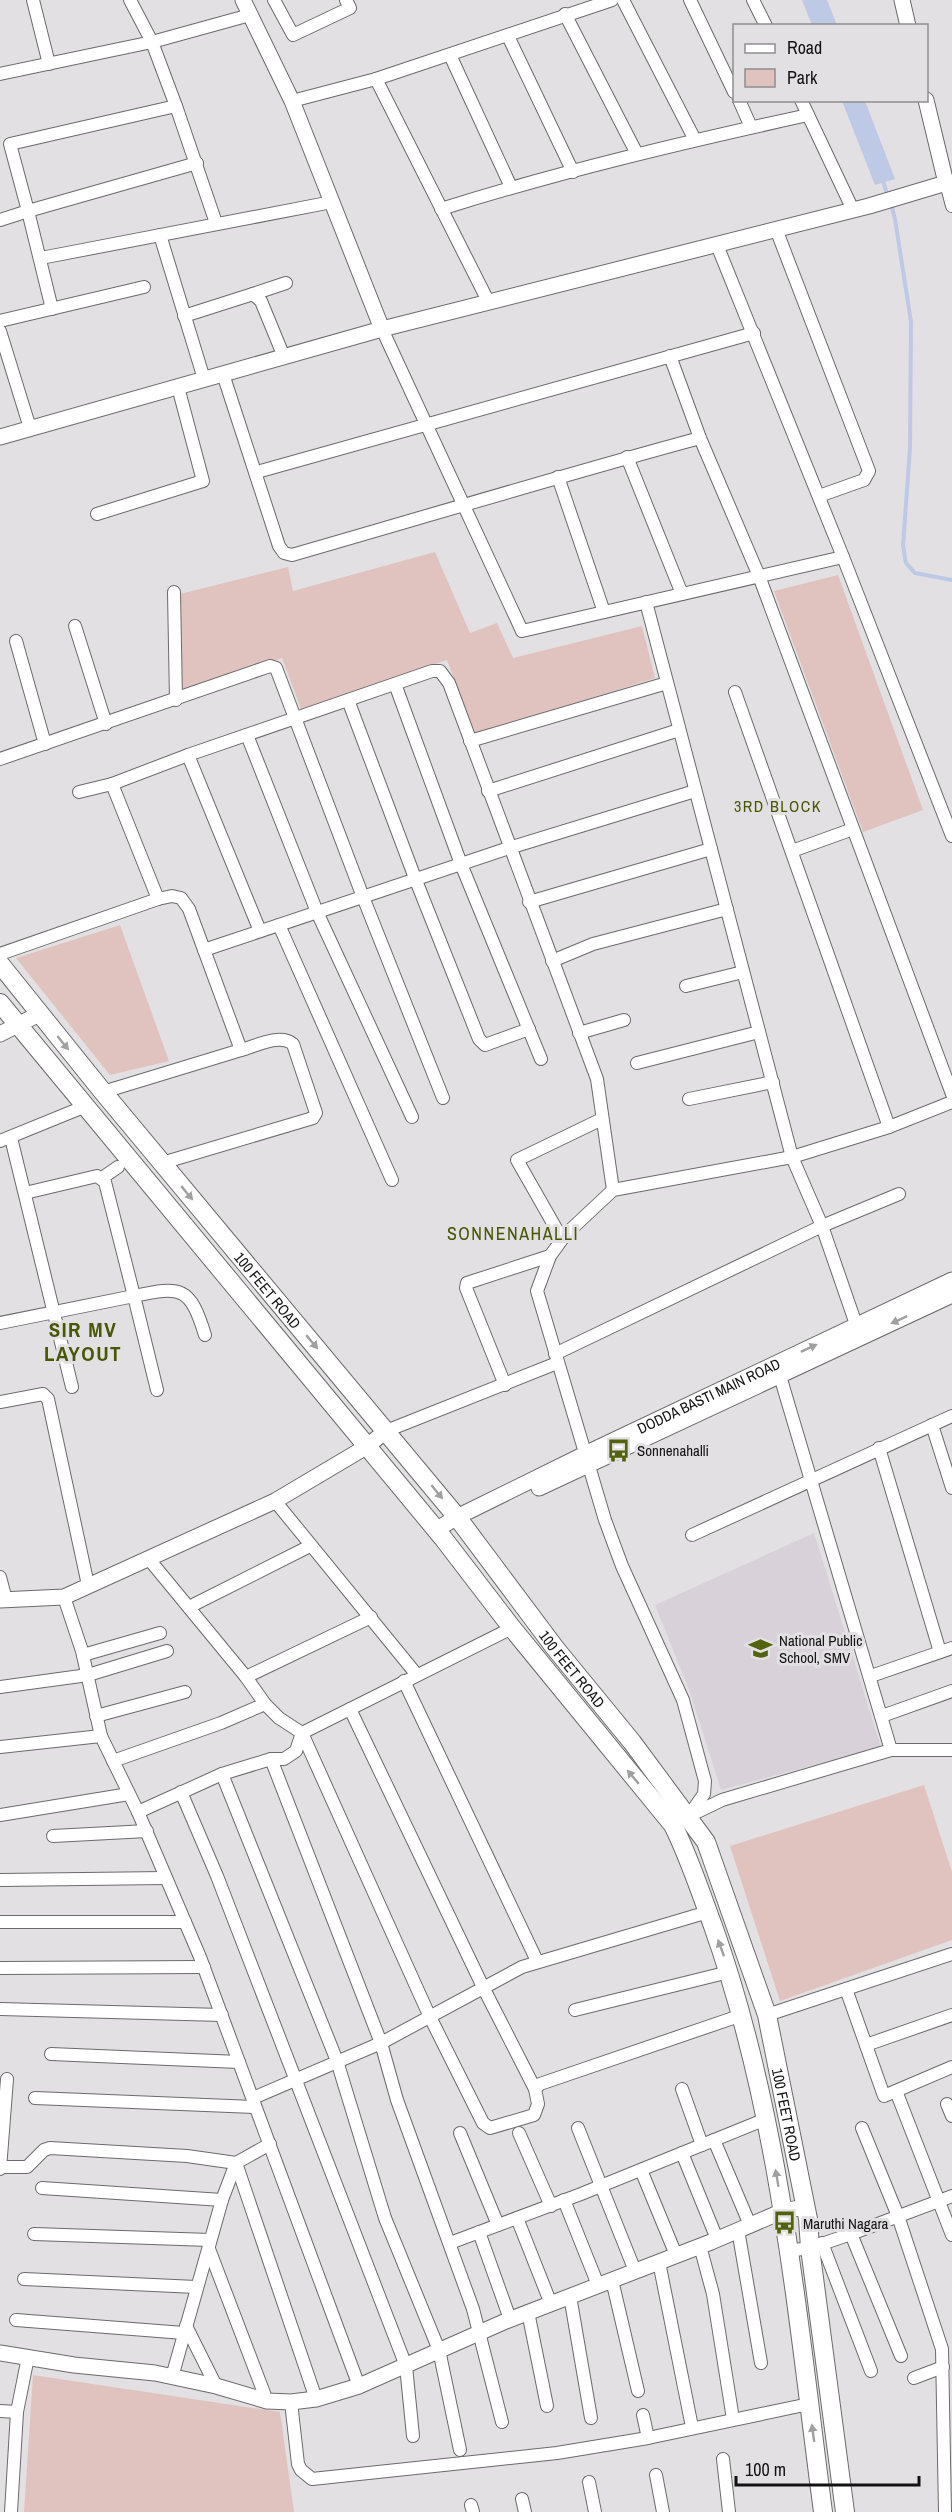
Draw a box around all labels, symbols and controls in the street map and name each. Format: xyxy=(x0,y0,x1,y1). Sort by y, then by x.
legend xyxy=(733,24,928,102)
text: Road xyxy=(787,35,822,60)
text: Park xyxy=(787,65,818,90)
district label: 3RD BLOCK xyxy=(734,795,822,817)
one-way arrow xyxy=(56,1035,69,1051)
one-way arrow xyxy=(180,1185,193,1200)
district label: SONNENAHALLI xyxy=(447,1221,579,1246)
street label: 100 FEET ROAD xyxy=(230,1247,306,1333)
district label: SIR MV LAYOUT xyxy=(44,1315,122,1368)
one-way arrow xyxy=(890,1315,907,1324)
one-way arrow xyxy=(305,1335,318,1350)
one-way arrow xyxy=(801,1344,818,1353)
street label: DODDA BASTI MAIN ROAD xyxy=(633,1353,784,1438)
bus stop icon: Sonnenahalli xyxy=(606,1437,632,1463)
place label: Sonnenahalli xyxy=(637,1440,709,1461)
one-way arrow xyxy=(430,1484,443,1500)
street label: 100 FEET ROAD xyxy=(535,1626,610,1712)
place label: National Public School, SMV xyxy=(779,1630,862,1668)
school or university icon: National Public School, SMV xyxy=(748,1636,774,1662)
one-way arrow xyxy=(626,1769,639,1785)
one-way arrow xyxy=(715,1939,725,1957)
street label: 100 FEET ROAD xyxy=(767,2066,807,2163)
one-way arrow xyxy=(772,2168,781,2187)
bus stop icon: Maruthi Nagara xyxy=(772,2210,798,2236)
place label: Maruthi Nagara xyxy=(803,2213,889,2234)
one-way arrow xyxy=(808,2424,817,2443)
scale bar xyxy=(736,2449,919,2487)
text: 100 m xyxy=(745,2457,786,2482)

